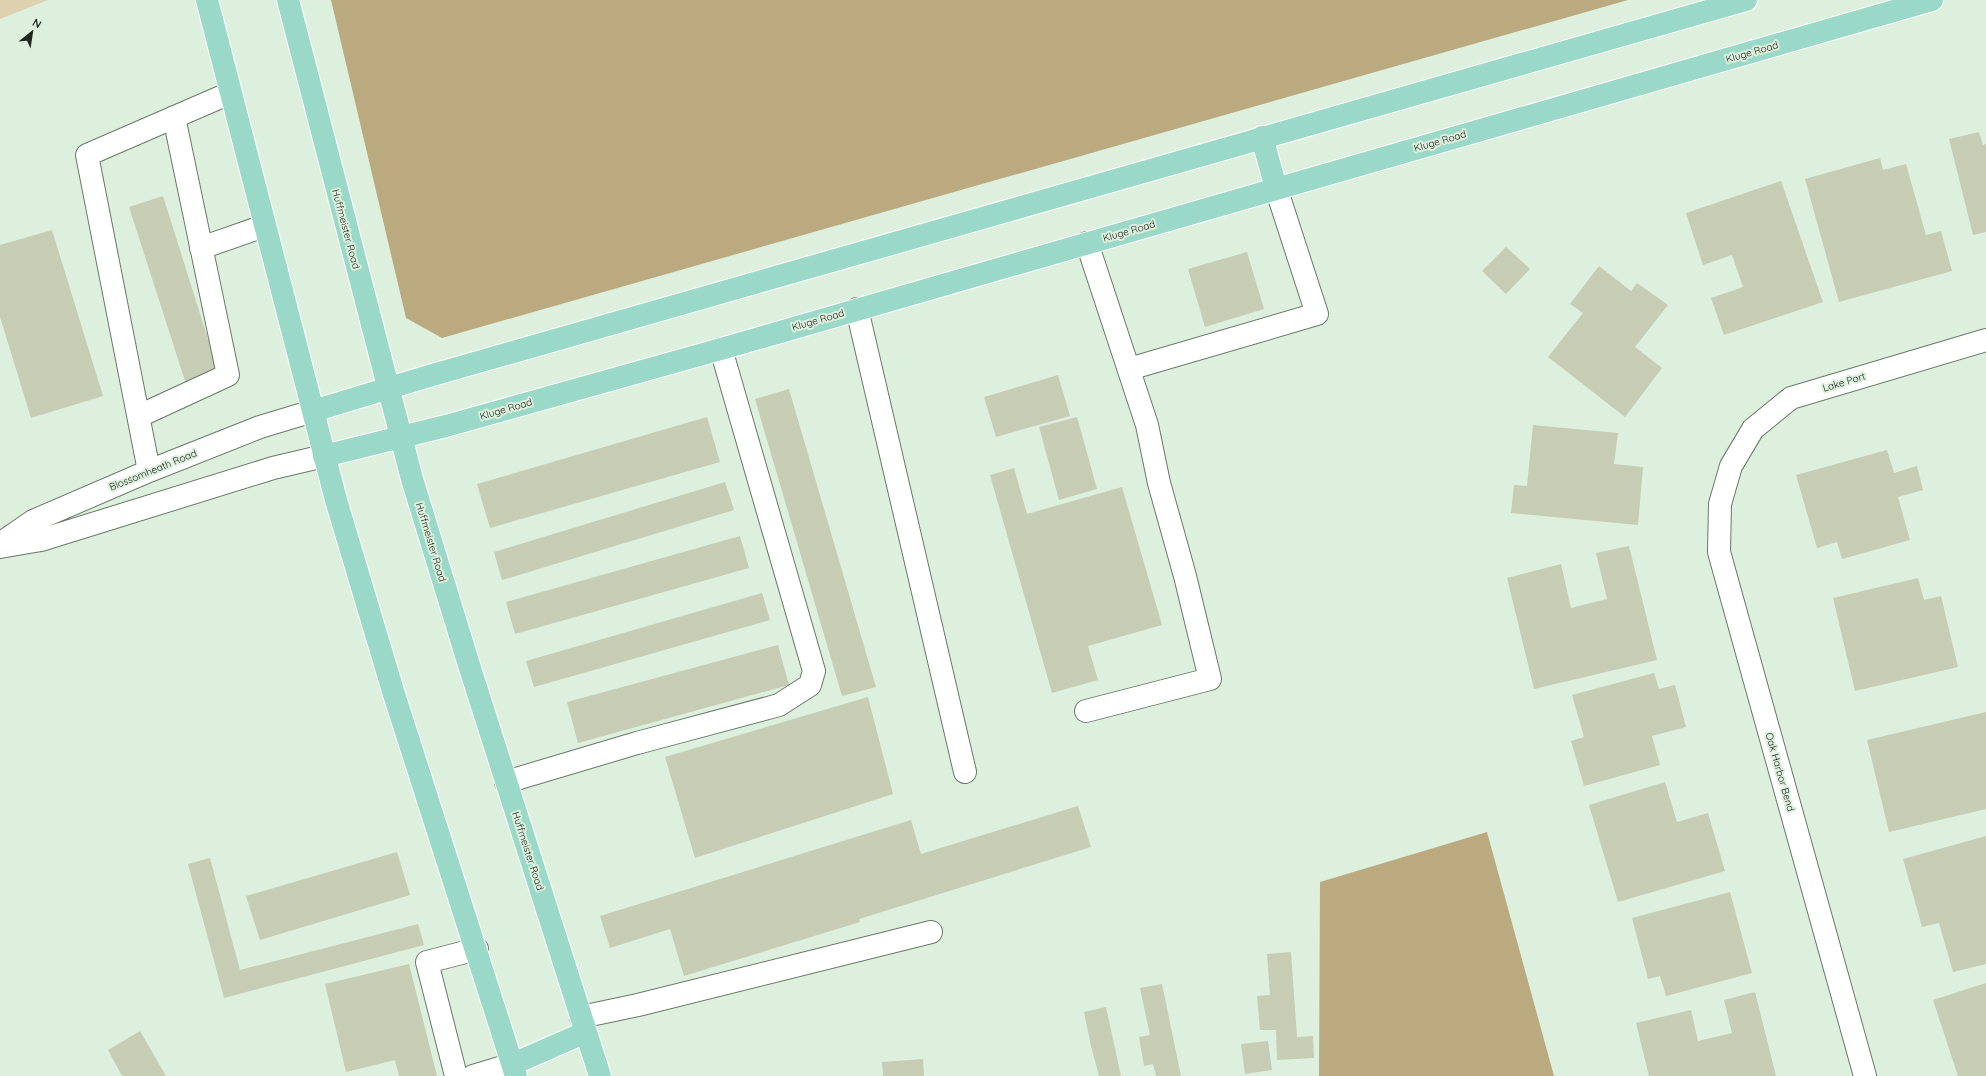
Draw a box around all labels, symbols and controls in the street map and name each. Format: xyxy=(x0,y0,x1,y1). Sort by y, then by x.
north arrow xyxy=(12,12,52,52)
text: N xyxy=(30,15,44,31)
street label: Kluge Road xyxy=(1724,38,1780,66)
street label: Kluge Road xyxy=(1412,127,1468,155)
street label: Huffmeister Road xyxy=(329,188,363,270)
street label: Kluge Road xyxy=(1101,217,1157,245)
street label: Kluge Road xyxy=(790,306,846,334)
street label: Lake Port xyxy=(1821,369,1868,395)
street label: Kluge Road xyxy=(478,395,534,423)
street label: Blossomheath Road xyxy=(107,446,199,494)
street label: Huffmeister Road xyxy=(413,501,449,583)
street label: Oak Harbor Bend xyxy=(1763,731,1797,813)
street label: Huffmeister Road xyxy=(509,810,547,892)

